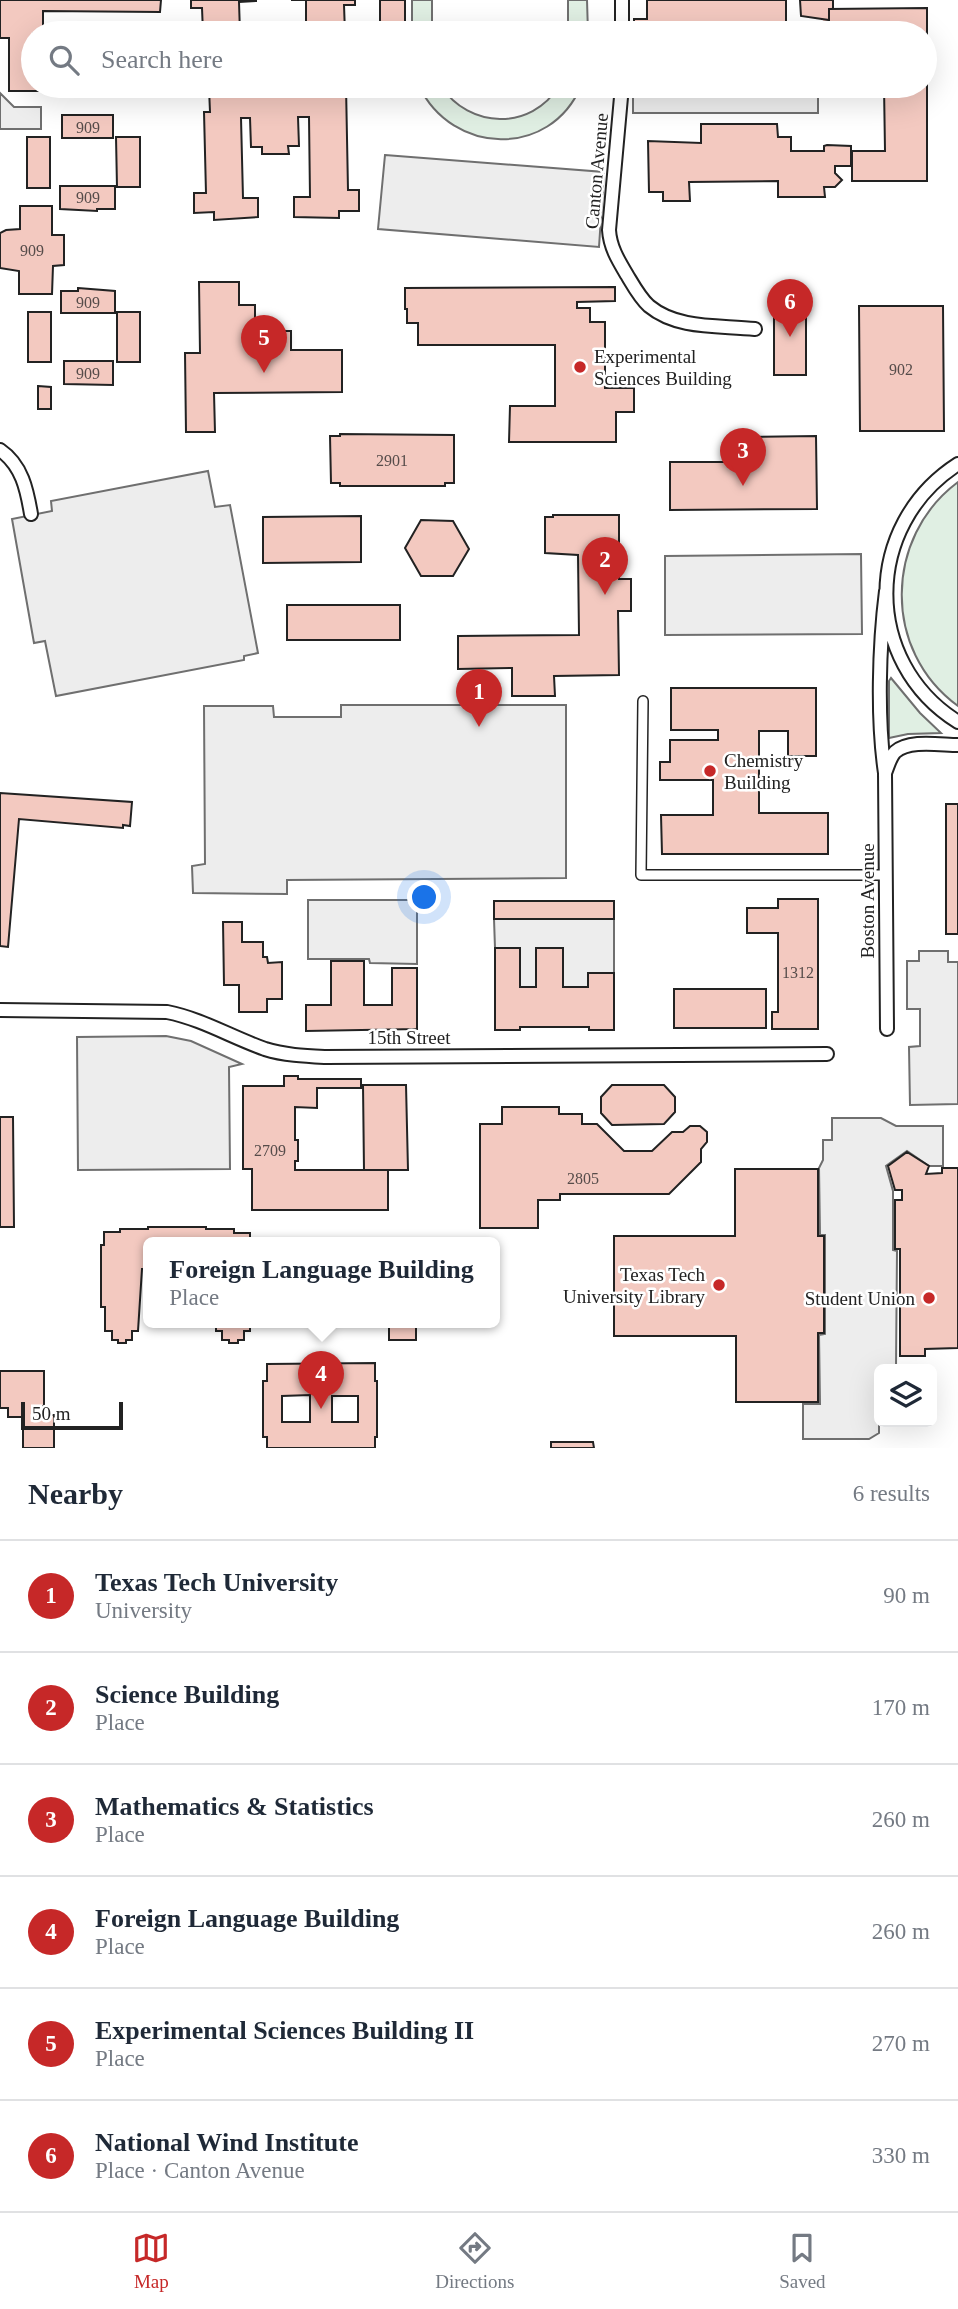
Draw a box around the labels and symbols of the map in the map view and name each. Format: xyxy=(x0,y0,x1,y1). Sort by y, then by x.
street label: Canton Avenue xyxy=(581,112,612,230)
house number: 909 xyxy=(76,119,100,136)
house number: 909 xyxy=(76,189,100,206)
house number: 909 xyxy=(20,242,44,259)
pin: 6 xyxy=(767,279,813,337)
house number: 909 xyxy=(76,294,100,311)
pin: 5 xyxy=(241,315,287,373)
place label: Experimental Sciences Building xyxy=(594,346,732,389)
marker: Experimental Sciences Building xyxy=(572,359,588,375)
house number: 902 xyxy=(889,361,913,378)
house number: 909 xyxy=(76,365,100,382)
pin: 3 xyxy=(720,428,766,486)
house number: 2901 xyxy=(376,452,408,469)
pin: 2 xyxy=(582,537,628,595)
pin: 1 xyxy=(456,669,502,727)
place label: Chemistry Building xyxy=(724,750,804,793)
marker: Chemistry Building xyxy=(702,763,718,779)
street label: Boston Avenue xyxy=(857,843,878,959)
your location xyxy=(407,880,441,914)
house number: 1312 xyxy=(782,964,814,981)
street label: 15th Street xyxy=(368,1027,451,1048)
house number: 2709 xyxy=(254,1142,286,1159)
house number: 2805 xyxy=(567,1170,599,1187)
place label: Texas Tech University Library xyxy=(563,1264,705,1307)
marker: Texas Tech University Library xyxy=(711,1277,727,1293)
place label: Student Union xyxy=(805,1288,915,1309)
marker: Student Union xyxy=(921,1290,937,1306)
pin: 4 xyxy=(298,1351,344,1409)
scale bar xyxy=(21,1399,122,1431)

